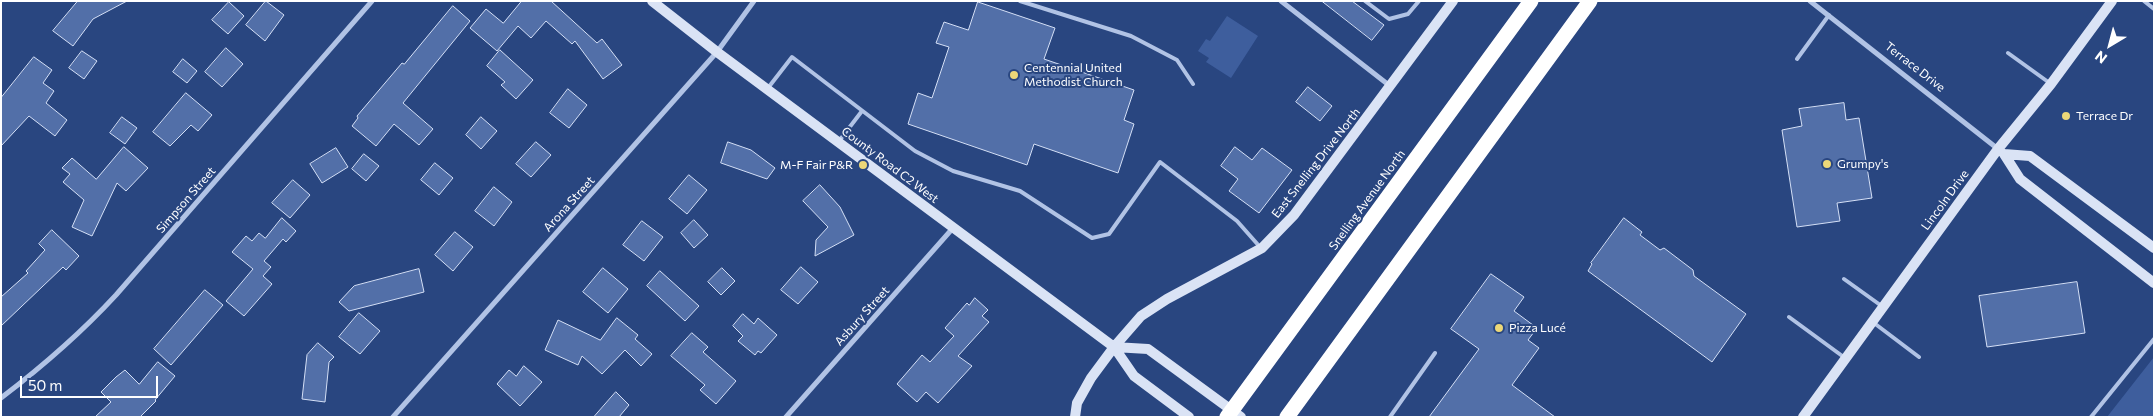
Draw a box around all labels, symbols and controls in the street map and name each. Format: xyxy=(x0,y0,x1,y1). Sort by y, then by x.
north arrow xyxy=(2085,20,2135,70)
street label: Terrace Drive xyxy=(1882,39,1948,95)
text: N xyxy=(2091,47,2110,67)
place label: Centennial United Methodist Church xyxy=(1024,61,1123,89)
marker: Centennial United Methodist Church xyxy=(1008,69,1020,81)
street label: East Snelling Drive North xyxy=(1269,105,1363,221)
place label: Terrace Dr xyxy=(2076,109,2133,123)
marker: Terrace Dr xyxy=(2060,110,2072,122)
street label: County Road C2 West xyxy=(839,124,941,206)
street label: Snelling Avenue North xyxy=(1326,147,1408,253)
place label: Grumpy's xyxy=(1837,157,1889,171)
place label: M-F Fair P&R xyxy=(780,158,853,172)
marker: Grumpy's xyxy=(1821,158,1833,170)
marker: M-F Fair P&R xyxy=(857,159,869,171)
street label: Simpson Street xyxy=(153,164,219,236)
street label: Lincoln Drive xyxy=(1918,167,1972,233)
street label: Arona Street xyxy=(540,173,598,235)
street label: Asbury Street xyxy=(832,283,892,349)
place label: Pizza Lucé xyxy=(1509,321,1566,335)
marker: Pizza Lucé xyxy=(1493,322,1505,334)
scale bar xyxy=(22,366,160,398)
text: 50 m xyxy=(28,376,62,394)

